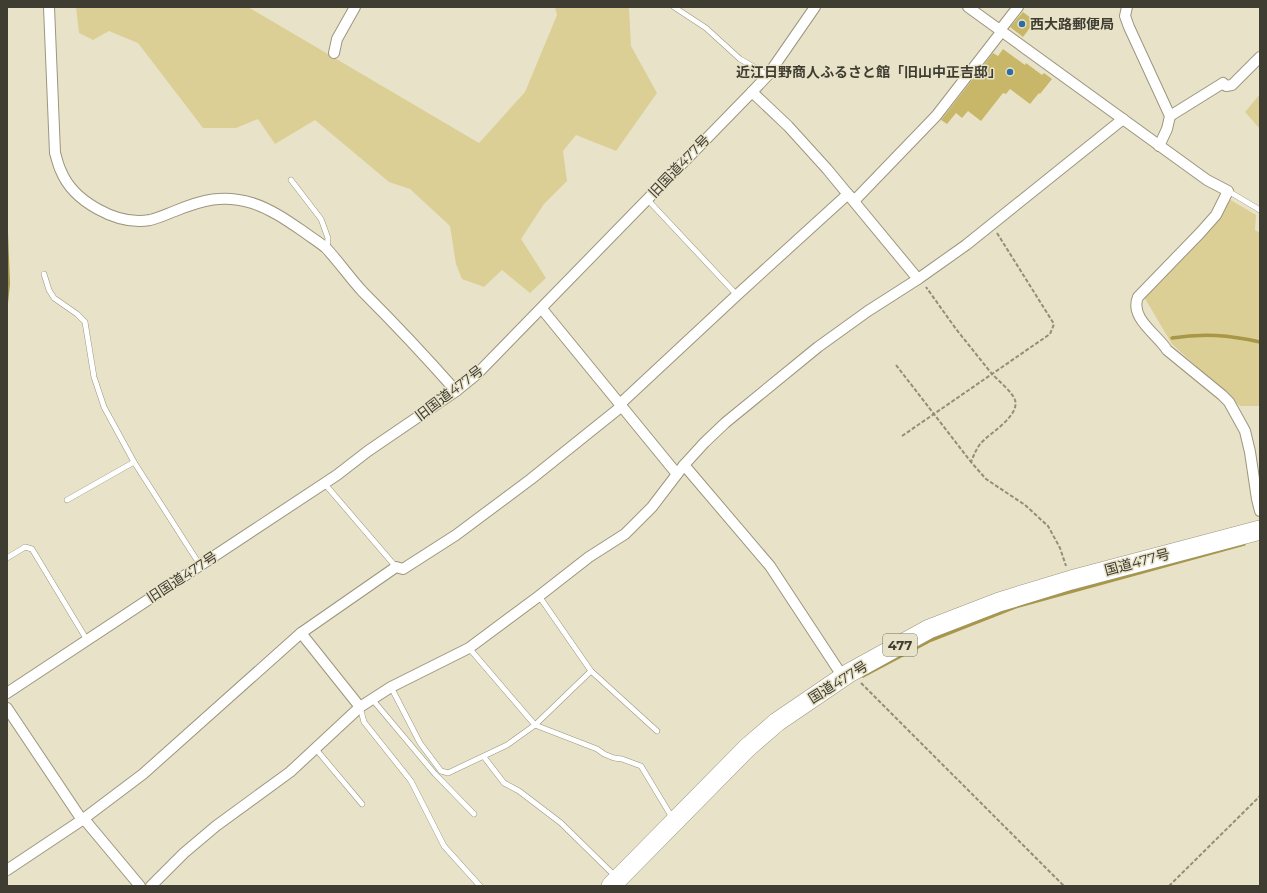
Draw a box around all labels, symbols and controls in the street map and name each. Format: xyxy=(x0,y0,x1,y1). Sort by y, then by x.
place label: 西大路郵便局 xyxy=(1030,15,1114,33)
marker: 西大路郵便局 xyxy=(1017,19,1027,29)
place label: 近江日野商人ふるさと館「旧山中正吉邸」 xyxy=(736,63,1002,81)
marker: 近江日野商人ふるさと館「旧山中正吉邸」 xyxy=(1005,67,1015,77)
street label: 旧国道477号 xyxy=(644,131,714,201)
street label: 旧国道477号 xyxy=(411,361,487,425)
street label: 国道477号 xyxy=(1102,545,1172,579)
street label: 旧国道477号 xyxy=(143,547,221,607)
road number: 477 xyxy=(883,634,917,656)
street label: 国道477号 xyxy=(805,657,871,707)

